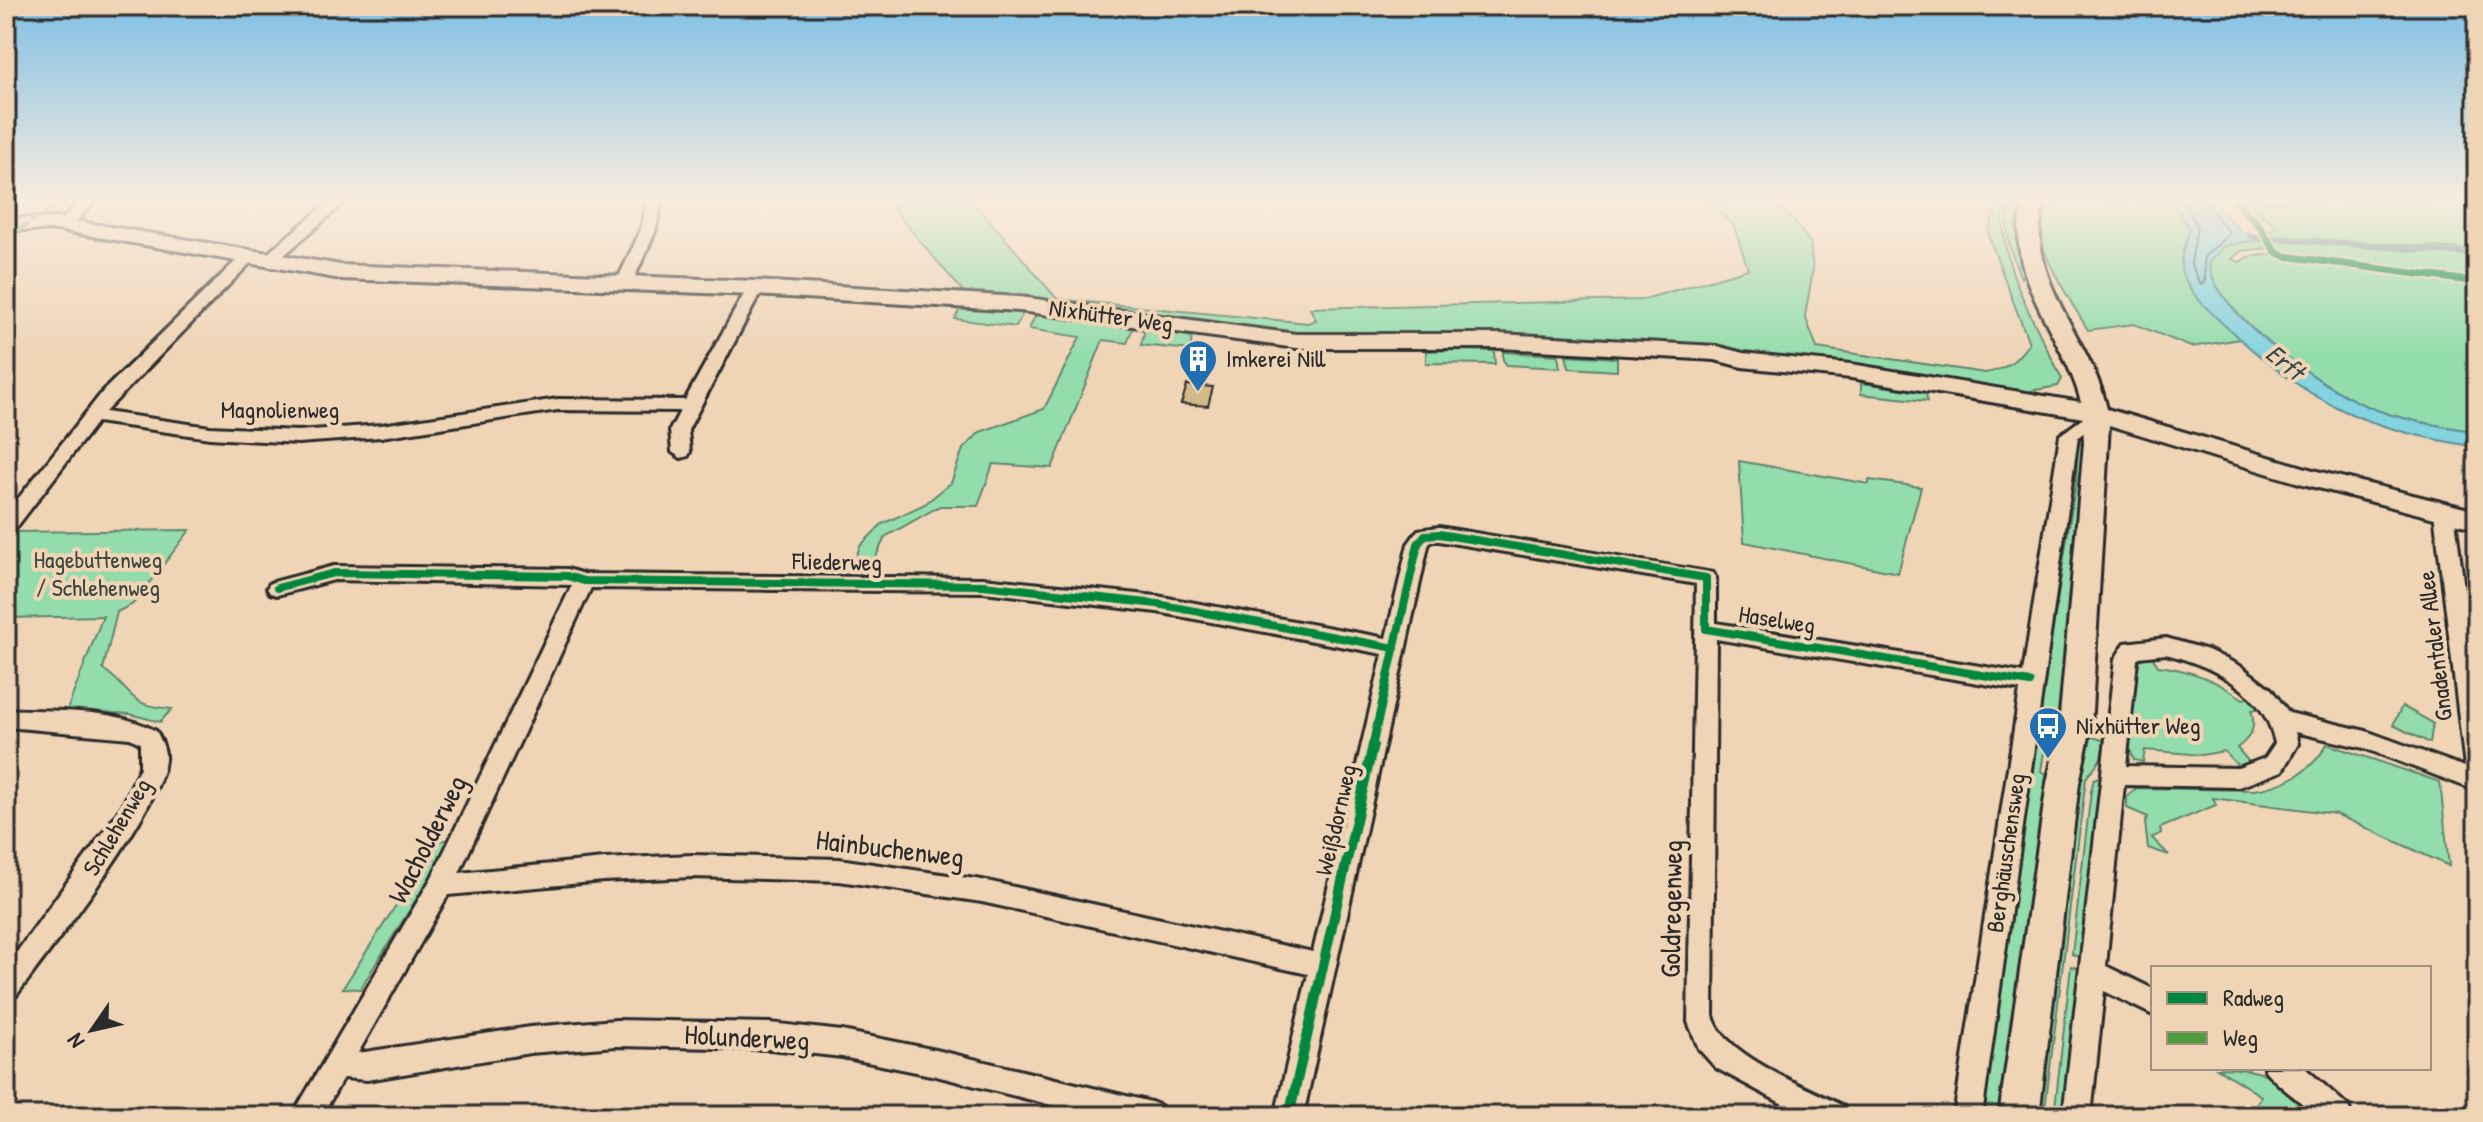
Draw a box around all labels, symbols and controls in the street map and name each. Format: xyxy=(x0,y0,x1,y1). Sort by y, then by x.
street label: Nixhütter Weg xyxy=(1047,291,1175,340)
water label: Erft xyxy=(2259,335,2315,390)
building icon: Imkerei Nill xyxy=(1177,338,1219,393)
place label: Imkerei Nill xyxy=(1226,342,1326,374)
street label: Magnolienweg xyxy=(221,393,339,425)
park label: Hagebuttenweg / Schlehenweg xyxy=(34,543,162,603)
street label: Fliederweg xyxy=(791,544,882,578)
street label: Gnadentaler Allee xyxy=(2409,569,2459,723)
street label: Haselweg xyxy=(1737,597,1818,641)
bus stop icon: Nixhütter Weg xyxy=(2027,705,2069,760)
place label: Nixhütter Weg xyxy=(2076,709,2200,741)
street label: Weißdornweg xyxy=(1307,761,1363,878)
street label: Wacholderweg xyxy=(379,768,475,910)
street label: Berghäuschensweg xyxy=(1978,771,2032,934)
street label: Schlehenweg xyxy=(75,772,158,881)
street label: Hainbuchenweg xyxy=(814,820,966,876)
street label: Goldregenweg xyxy=(1651,840,1691,978)
legend xyxy=(2151,966,2431,1070)
text: Radweg xyxy=(2223,981,2284,1013)
north arrow xyxy=(52,990,132,1070)
street label: Holunderweg xyxy=(684,1015,810,1059)
text: Weg xyxy=(2223,1021,2258,1053)
text: N xyxy=(60,1028,91,1054)

